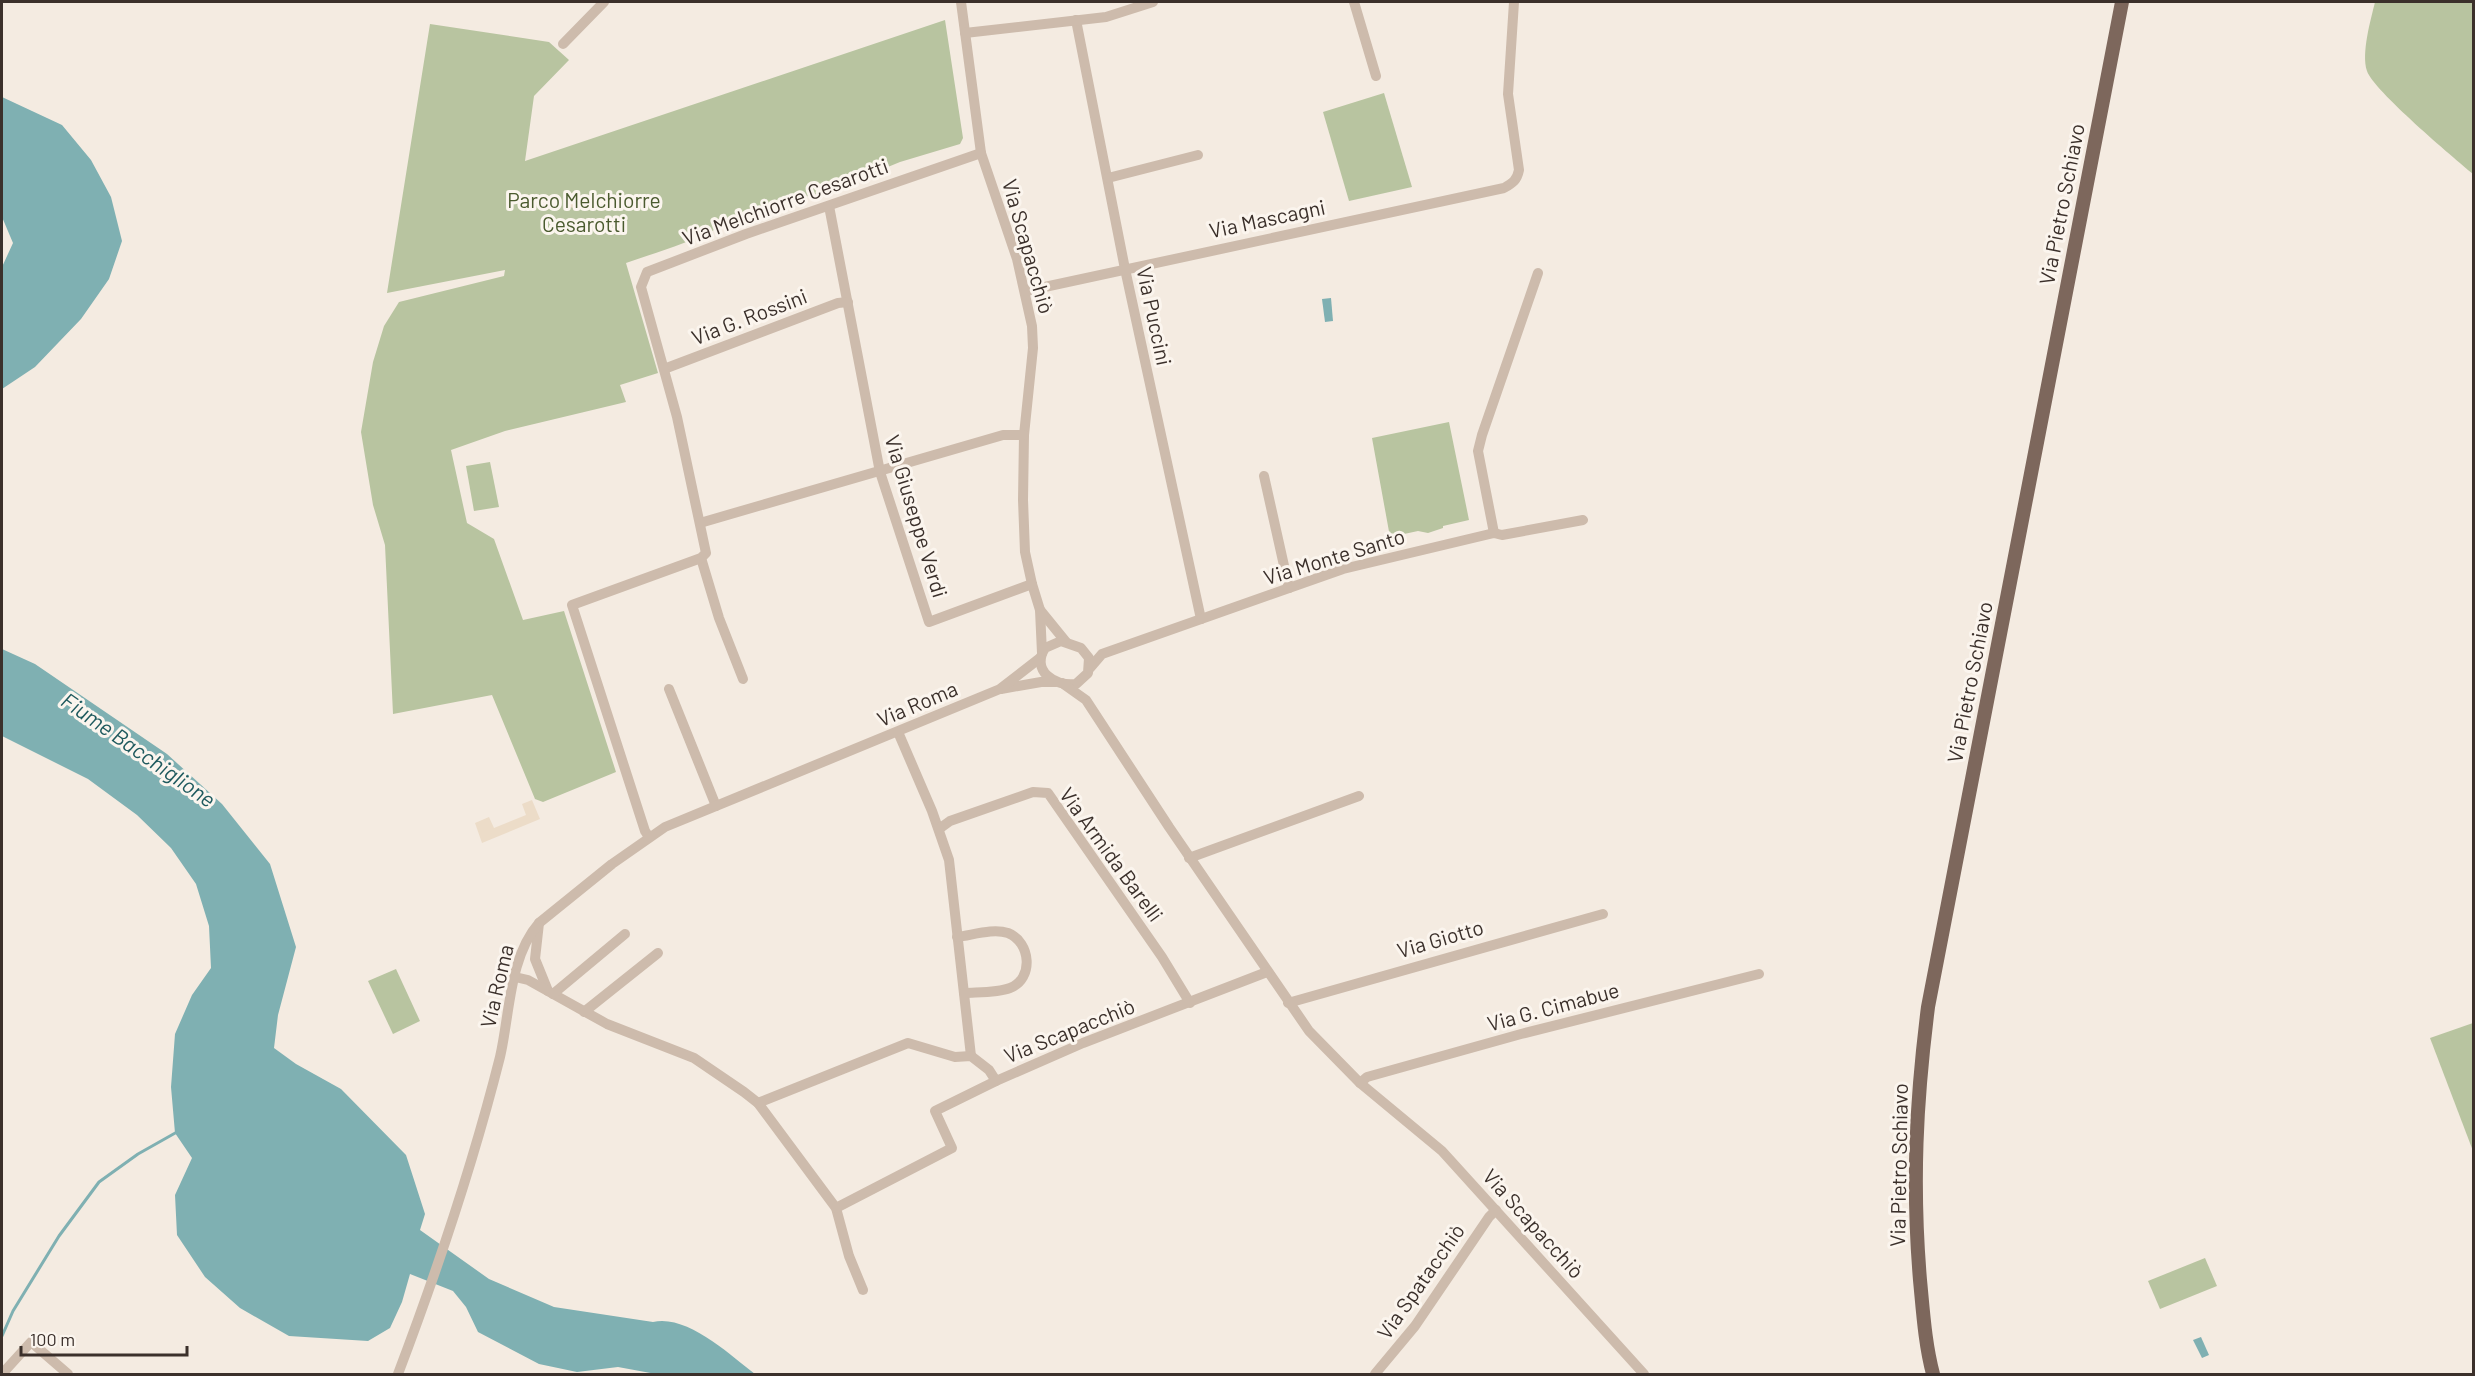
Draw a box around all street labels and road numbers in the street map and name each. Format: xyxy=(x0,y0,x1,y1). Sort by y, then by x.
street label: Via Pietro Schiavo xyxy=(2033,121,2089,287)
street label: Via Melchiorre Cesarotti xyxy=(679,152,891,250)
street label: Via Scapacchiò xyxy=(998,176,1060,316)
street label: Via Mascagni xyxy=(1207,193,1327,243)
street label: Via Puccini xyxy=(1132,264,1178,368)
street label: Via G. Rossini xyxy=(688,283,810,349)
street label: Via Giuseppe Verdi xyxy=(880,432,954,600)
street label: Via Monte Santo xyxy=(1260,523,1408,589)
street label: Via Pietro Schiavo xyxy=(1941,599,1997,765)
street label: Via Roma xyxy=(873,675,961,731)
street label: Via Armida Barelli xyxy=(1055,782,1169,926)
street label: Via Giotto xyxy=(1394,914,1486,962)
street label: Via Roma xyxy=(474,942,518,1030)
street label: Via G. Cimabue xyxy=(1484,976,1622,1036)
street label: Via Scapacchiò xyxy=(1000,992,1138,1068)
street label: Via Pietro Schiavo xyxy=(1884,1083,1912,1247)
street label: Via Scapacchiò xyxy=(1478,1163,1590,1283)
street label: Via Spatacchiò xyxy=(1371,1218,1469,1344)

